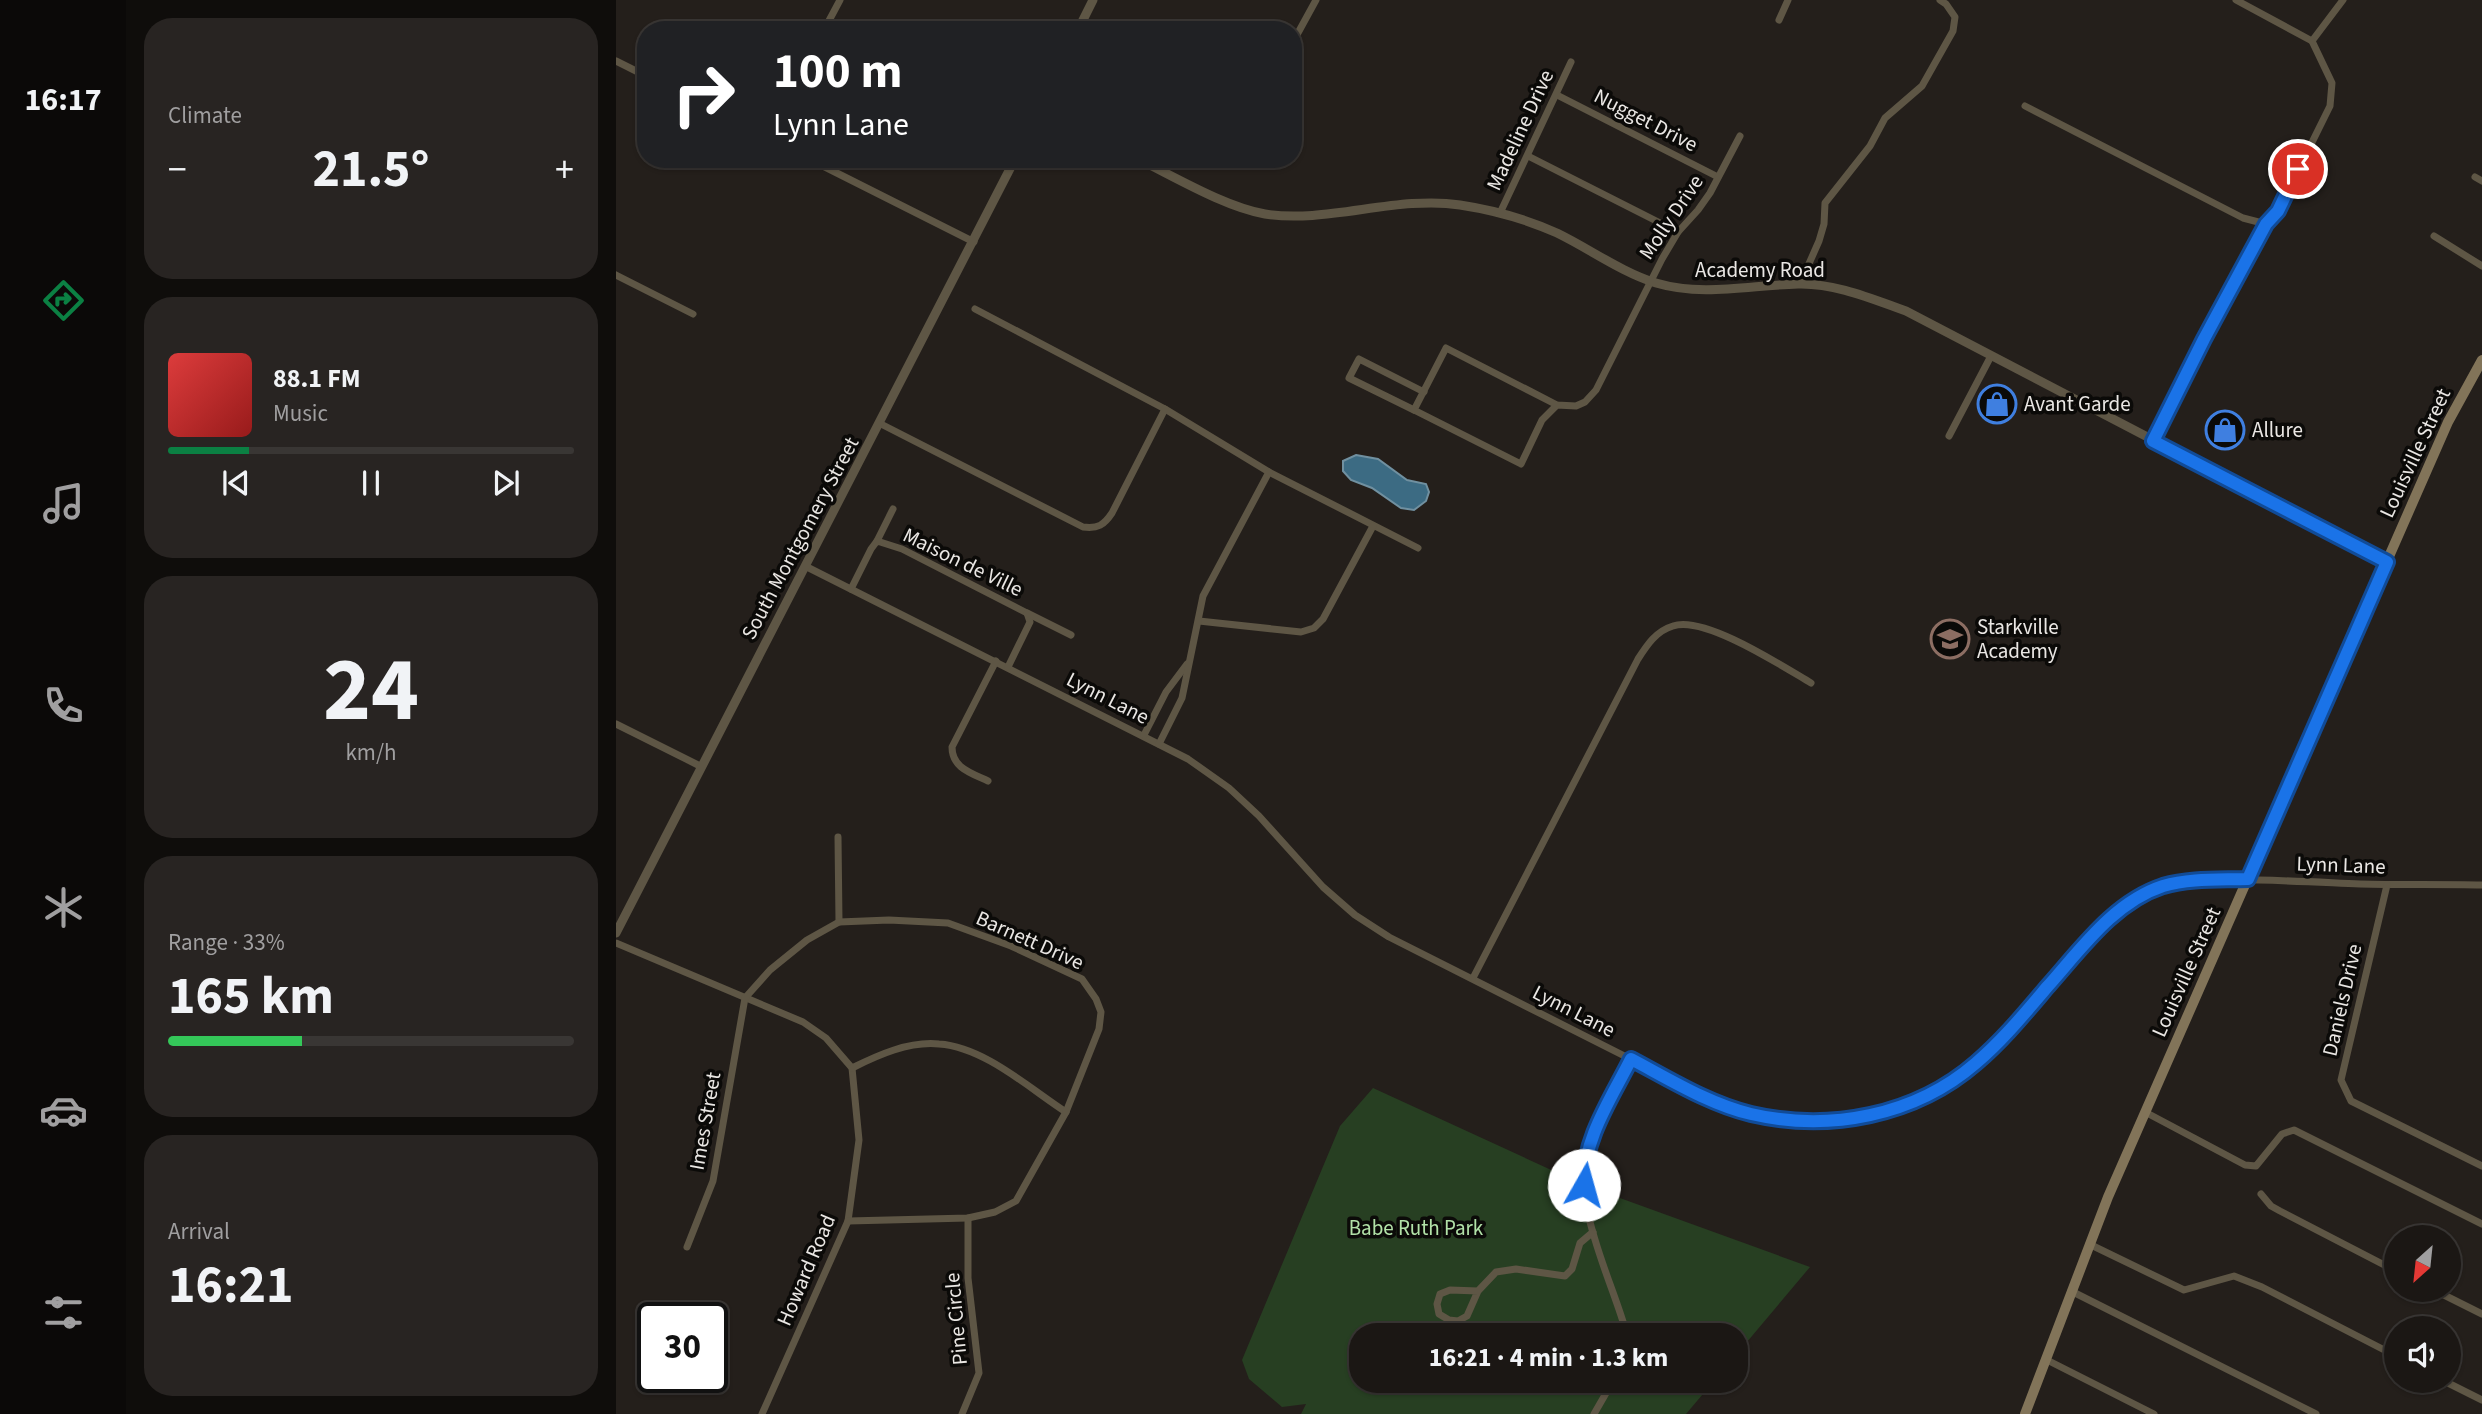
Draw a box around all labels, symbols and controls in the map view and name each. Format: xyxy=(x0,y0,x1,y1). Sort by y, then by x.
text: 100 m xyxy=(773,37,902,107)
icon: right xyxy=(658,49,749,140)
street label: Madeline Drive xyxy=(1479,65,1561,195)
text: 16:17 xyxy=(24,77,102,123)
street label: Nugget Drive xyxy=(1589,81,1703,159)
text: Climate xyxy=(168,99,242,132)
text: Lynn Lane xyxy=(773,102,909,148)
text: 21.5° xyxy=(313,133,429,207)
pin xyxy=(2268,139,2328,199)
text: − xyxy=(168,143,187,197)
text: + xyxy=(555,143,574,197)
icon: arrive xyxy=(2279,150,2317,188)
street label: Molly Drive xyxy=(1631,168,1711,266)
street label: Academy Road xyxy=(1695,255,1825,285)
icon: directions xyxy=(39,276,88,325)
text: 88.1 FM xyxy=(273,360,361,397)
shop icon: Avant Garde xyxy=(1976,383,2018,425)
street label: Louisville Street xyxy=(2372,383,2458,523)
place label: Avant Garde xyxy=(2024,389,2131,419)
text: Music xyxy=(273,397,328,430)
shop icon: Allure xyxy=(2204,409,2246,451)
place label: Allure xyxy=(2252,415,2303,445)
street label: South Montgomery Street xyxy=(734,431,866,645)
icon: previous xyxy=(217,464,255,502)
icon: pause xyxy=(352,464,390,502)
icon: next xyxy=(487,464,525,502)
icon: music xyxy=(39,479,88,528)
street label: Maison de Ville xyxy=(898,520,1028,604)
place label: Starkville Academy xyxy=(1977,612,2059,666)
school or university icon: Starkville Academy xyxy=(1929,618,1971,660)
text: 24 xyxy=(323,626,419,755)
street label: Lynn Lane xyxy=(1061,664,1155,732)
icon: phone xyxy=(39,681,88,730)
text: km/h xyxy=(345,736,397,769)
street label: Lynn Lane xyxy=(2296,848,2386,882)
icon: climate xyxy=(39,883,88,932)
street label: Louisville Street xyxy=(2144,902,2228,1042)
street label: Barnett Drive xyxy=(971,903,1089,977)
text: Range · 33% xyxy=(168,926,285,959)
street label: Daniels Drive xyxy=(2315,941,2369,1059)
text: 165 km xyxy=(168,960,334,1034)
street label: Lynn Lane xyxy=(1527,977,1621,1045)
street label: Imes Street xyxy=(682,1070,728,1172)
icon: car xyxy=(39,1086,88,1135)
position arrow xyxy=(1547,1148,1621,1222)
street label: Howard Road xyxy=(769,1210,843,1330)
park label: Babe Ruth Park xyxy=(1349,1213,1484,1243)
text: Arrival xyxy=(168,1215,230,1248)
north arrow xyxy=(2384,1225,2460,1302)
map controls xyxy=(2384,1225,2461,1393)
text: 16:21 xyxy=(168,1249,293,1323)
street label: Pine Circle xyxy=(937,1271,975,1367)
icon: filters xyxy=(39,1288,88,1337)
speed limit sign: 30 xyxy=(637,1302,728,1393)
button: sound xyxy=(2384,1316,2461,1393)
text: 16:21 · 4 min · 1.3 km xyxy=(1429,1339,1668,1376)

